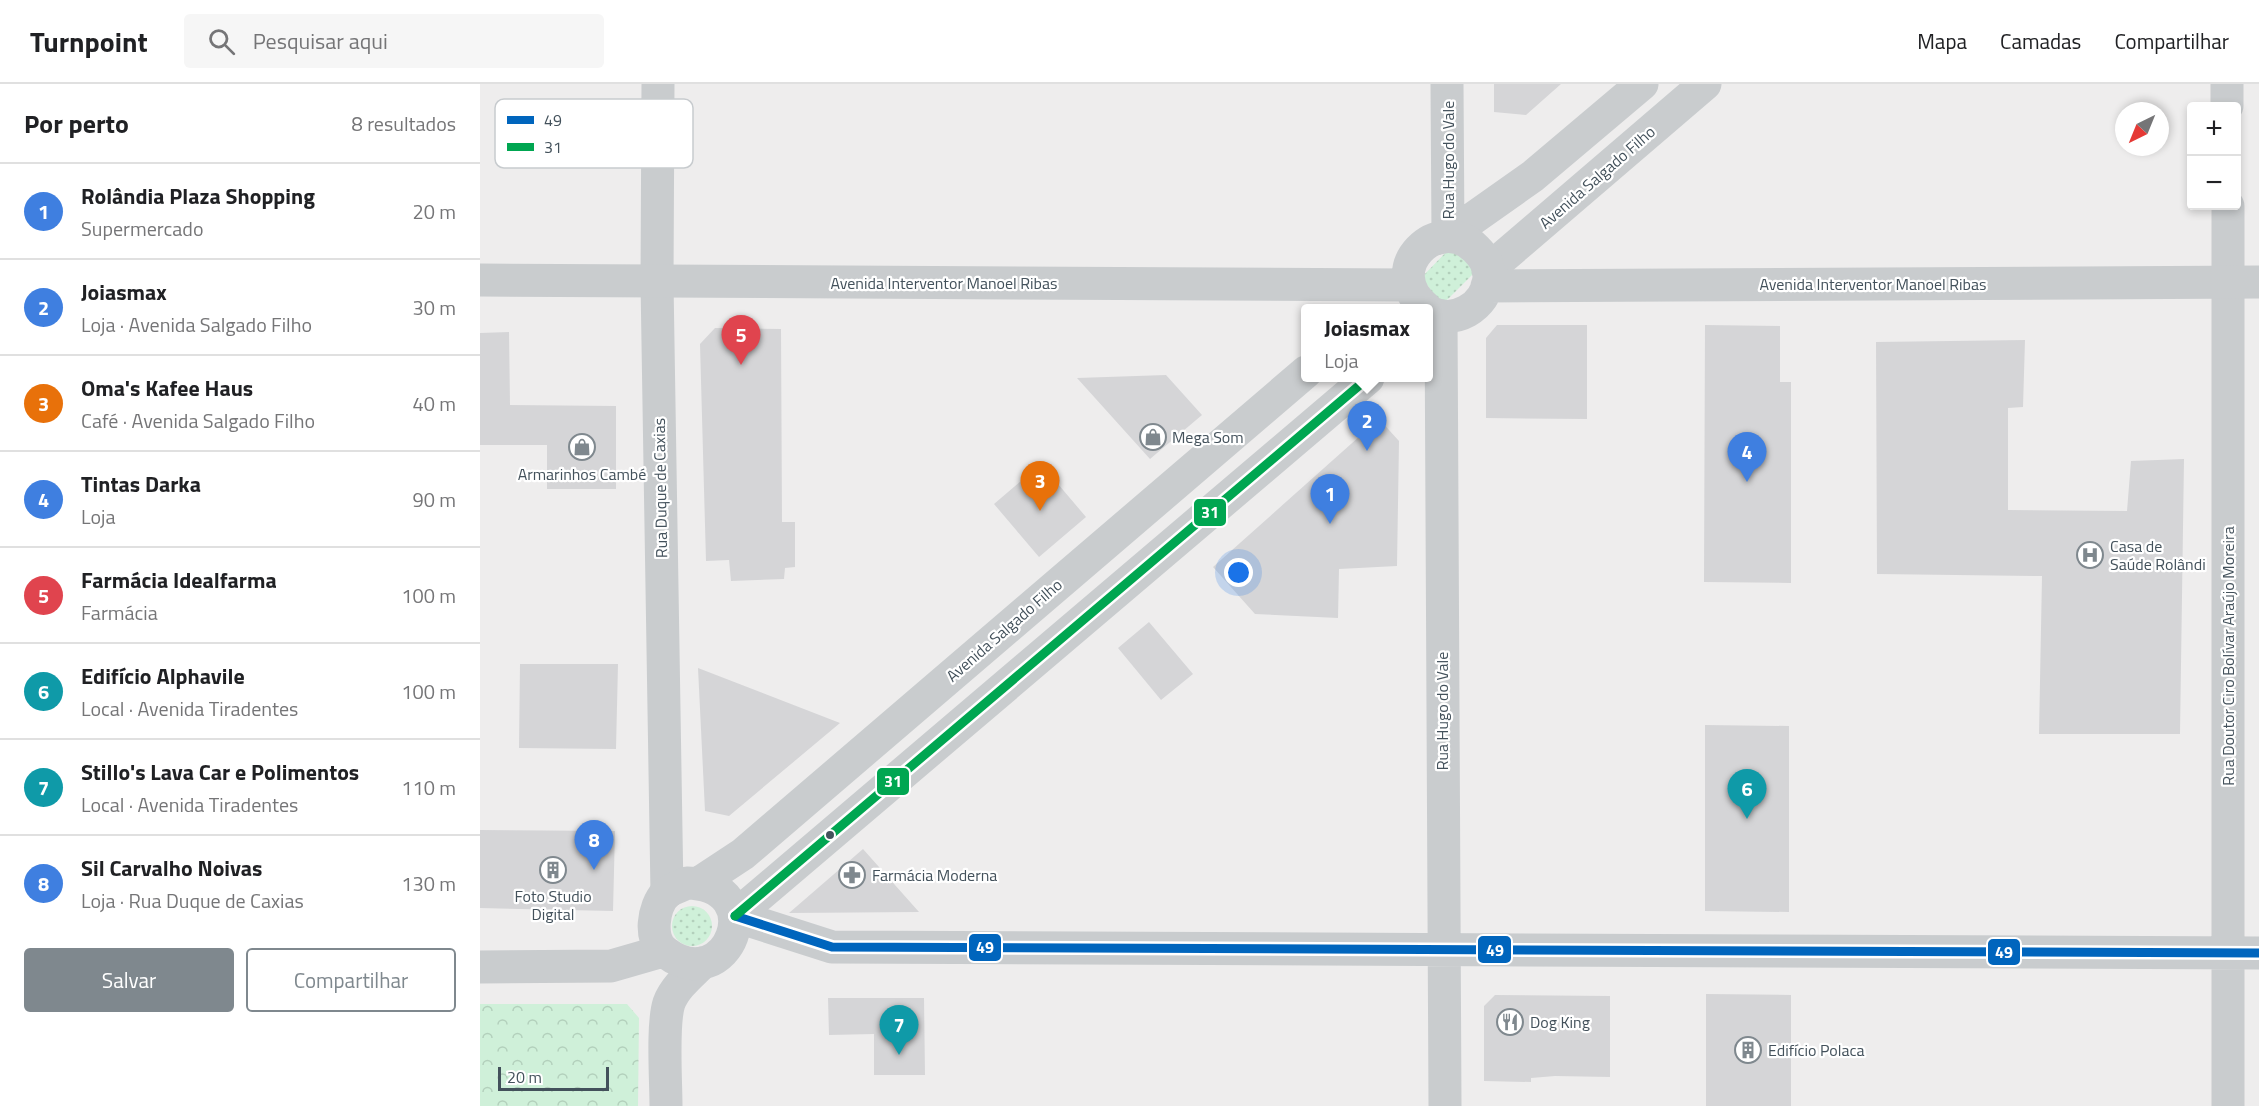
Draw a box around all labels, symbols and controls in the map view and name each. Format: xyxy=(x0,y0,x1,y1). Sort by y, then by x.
search box xyxy=(184,14,604,68)
text: Turnpoint xyxy=(30,20,148,63)
text: Pesquisar aqui xyxy=(253,24,388,58)
icon: search xyxy=(205,25,238,58)
text: Mapa xyxy=(1917,25,1967,57)
text: Camadas xyxy=(2000,25,2081,57)
text: Compartilhar xyxy=(2114,25,2229,57)
legend xyxy=(495,99,693,168)
street label: Rua Hugo do Vale xyxy=(1436,101,1460,219)
north arrow xyxy=(2115,102,2169,156)
map controls xyxy=(2187,102,2241,210)
button: + xyxy=(2187,102,2241,156)
text: Por perto xyxy=(24,104,129,143)
text: 8 resultados xyxy=(352,108,456,139)
text: 49 xyxy=(544,108,562,132)
street label: Avenida Salgado Filho xyxy=(1534,120,1660,234)
text: 31 xyxy=(544,135,562,159)
button: − xyxy=(2187,156,2241,210)
text: Rolândia Plaza Shopping xyxy=(81,179,315,213)
text: 1 xyxy=(38,196,49,227)
text: 20 m xyxy=(412,196,456,227)
text: Supermercado xyxy=(81,213,203,244)
street label: Avenida Interventor Manoel Ribas xyxy=(830,271,1058,295)
street label: Avenida Interventor Manoel Ribas xyxy=(1759,272,1987,296)
text: Joiasmax xyxy=(81,275,167,309)
text: 2 xyxy=(38,292,49,323)
text: 30 m xyxy=(412,292,456,323)
popup xyxy=(1301,304,1433,382)
text: Loja · Avenida Salgado Filho xyxy=(81,309,312,340)
text: Joiasmax xyxy=(1324,311,1410,345)
pin: 5 xyxy=(722,316,760,365)
text: Loja xyxy=(1324,345,1359,376)
text: Oma's Kafee Haus xyxy=(81,371,253,405)
text: 3 xyxy=(38,388,49,419)
text: 40 m xyxy=(412,388,456,419)
pin: 2 xyxy=(1348,402,1386,451)
text: Café · Avenida Salgado Filho xyxy=(81,405,315,436)
street label: Rua Duque de Caxias xyxy=(647,418,673,558)
shop icon: Mega Som xyxy=(1138,422,1168,452)
place label: Mega Som xyxy=(1172,425,1244,449)
shop icon: Armarinhos Cambé xyxy=(567,432,597,462)
pin: 4 xyxy=(1728,432,1766,482)
place label: Armarinhos Cambé xyxy=(518,462,646,486)
pin: 3 xyxy=(1020,462,1060,511)
text: Tintas Darka xyxy=(81,467,201,501)
pin: 1 xyxy=(1310,474,1350,524)
text: 4 xyxy=(38,484,49,515)
text: 90 m xyxy=(412,484,456,515)
line badge: 31 xyxy=(1193,498,1227,527)
text: 31 xyxy=(1201,500,1219,524)
text: Loja xyxy=(81,501,115,532)
street label: Rua Doutor Ciro Bolívar Araújo Moreira xyxy=(2216,526,2240,786)
place label: Casa de Saúde Rolândi xyxy=(2110,534,2206,576)
hospital icon: Casa de Saúde Rolândi xyxy=(2075,540,2105,570)
your location xyxy=(1224,558,1253,587)
text: Farmácia Idealfarma xyxy=(81,563,277,597)
street label: Avenida Salgado Filho xyxy=(941,573,1067,687)
text: 5 xyxy=(38,580,49,611)
text: 100 m xyxy=(401,580,456,611)
text: Farmácia xyxy=(81,597,158,628)
street label: Rua Hugo do Vale xyxy=(1430,652,1454,770)
text: Edifício Alphavile xyxy=(81,659,245,693)
text: 6 xyxy=(38,676,49,707)
text: 100 m xyxy=(401,676,456,707)
text: Local · Avenida Tiradentes xyxy=(81,693,298,724)
text: Stillo's Lava Car e Polimentos xyxy=(81,755,359,789)
line badge: 31 xyxy=(876,767,910,796)
text: 31 xyxy=(884,769,902,793)
pin: 6 xyxy=(1728,770,1766,819)
text: 7 xyxy=(38,772,49,803)
text: 110 m xyxy=(401,772,456,803)
text: Local · Avenida Tiradentes xyxy=(81,789,298,820)
pin: 8 xyxy=(574,820,614,870)
unlabelled marker xyxy=(824,829,836,841)
text: Sil Carvalho Noivas xyxy=(81,851,262,885)
building icon: Foto Studio Digital xyxy=(538,855,568,885)
pharmacy icon: Farmácia Moderna xyxy=(837,860,867,890)
place label: Farmácia Moderna xyxy=(872,863,997,887)
text: 8 xyxy=(38,868,49,899)
text: 130 m xyxy=(401,868,456,899)
place label: Foto Studio Digital xyxy=(514,884,592,926)
text: Loja · Rua Duque de Caxias xyxy=(81,885,304,916)
line badge: 49 xyxy=(968,933,1002,962)
text: 49 xyxy=(976,935,994,959)
line badge: 49 xyxy=(1477,935,1512,964)
text: 49 xyxy=(1486,938,1504,962)
line badge: 49 xyxy=(1987,938,2021,966)
text: 49 xyxy=(1995,940,2013,964)
button: Salvar xyxy=(24,948,234,1012)
button: Compartilhar xyxy=(246,948,456,1012)
pin: 7 xyxy=(880,1006,918,1055)
restaurant icon: Dog King xyxy=(1495,1007,1525,1037)
place label: Dog King xyxy=(1530,1010,1590,1034)
building icon: Edifício Polaca xyxy=(1733,1035,1763,1065)
place label: Edifício Polaca xyxy=(1768,1038,1865,1062)
scale bar xyxy=(498,1064,609,1092)
text: 20 m xyxy=(507,1065,542,1089)

